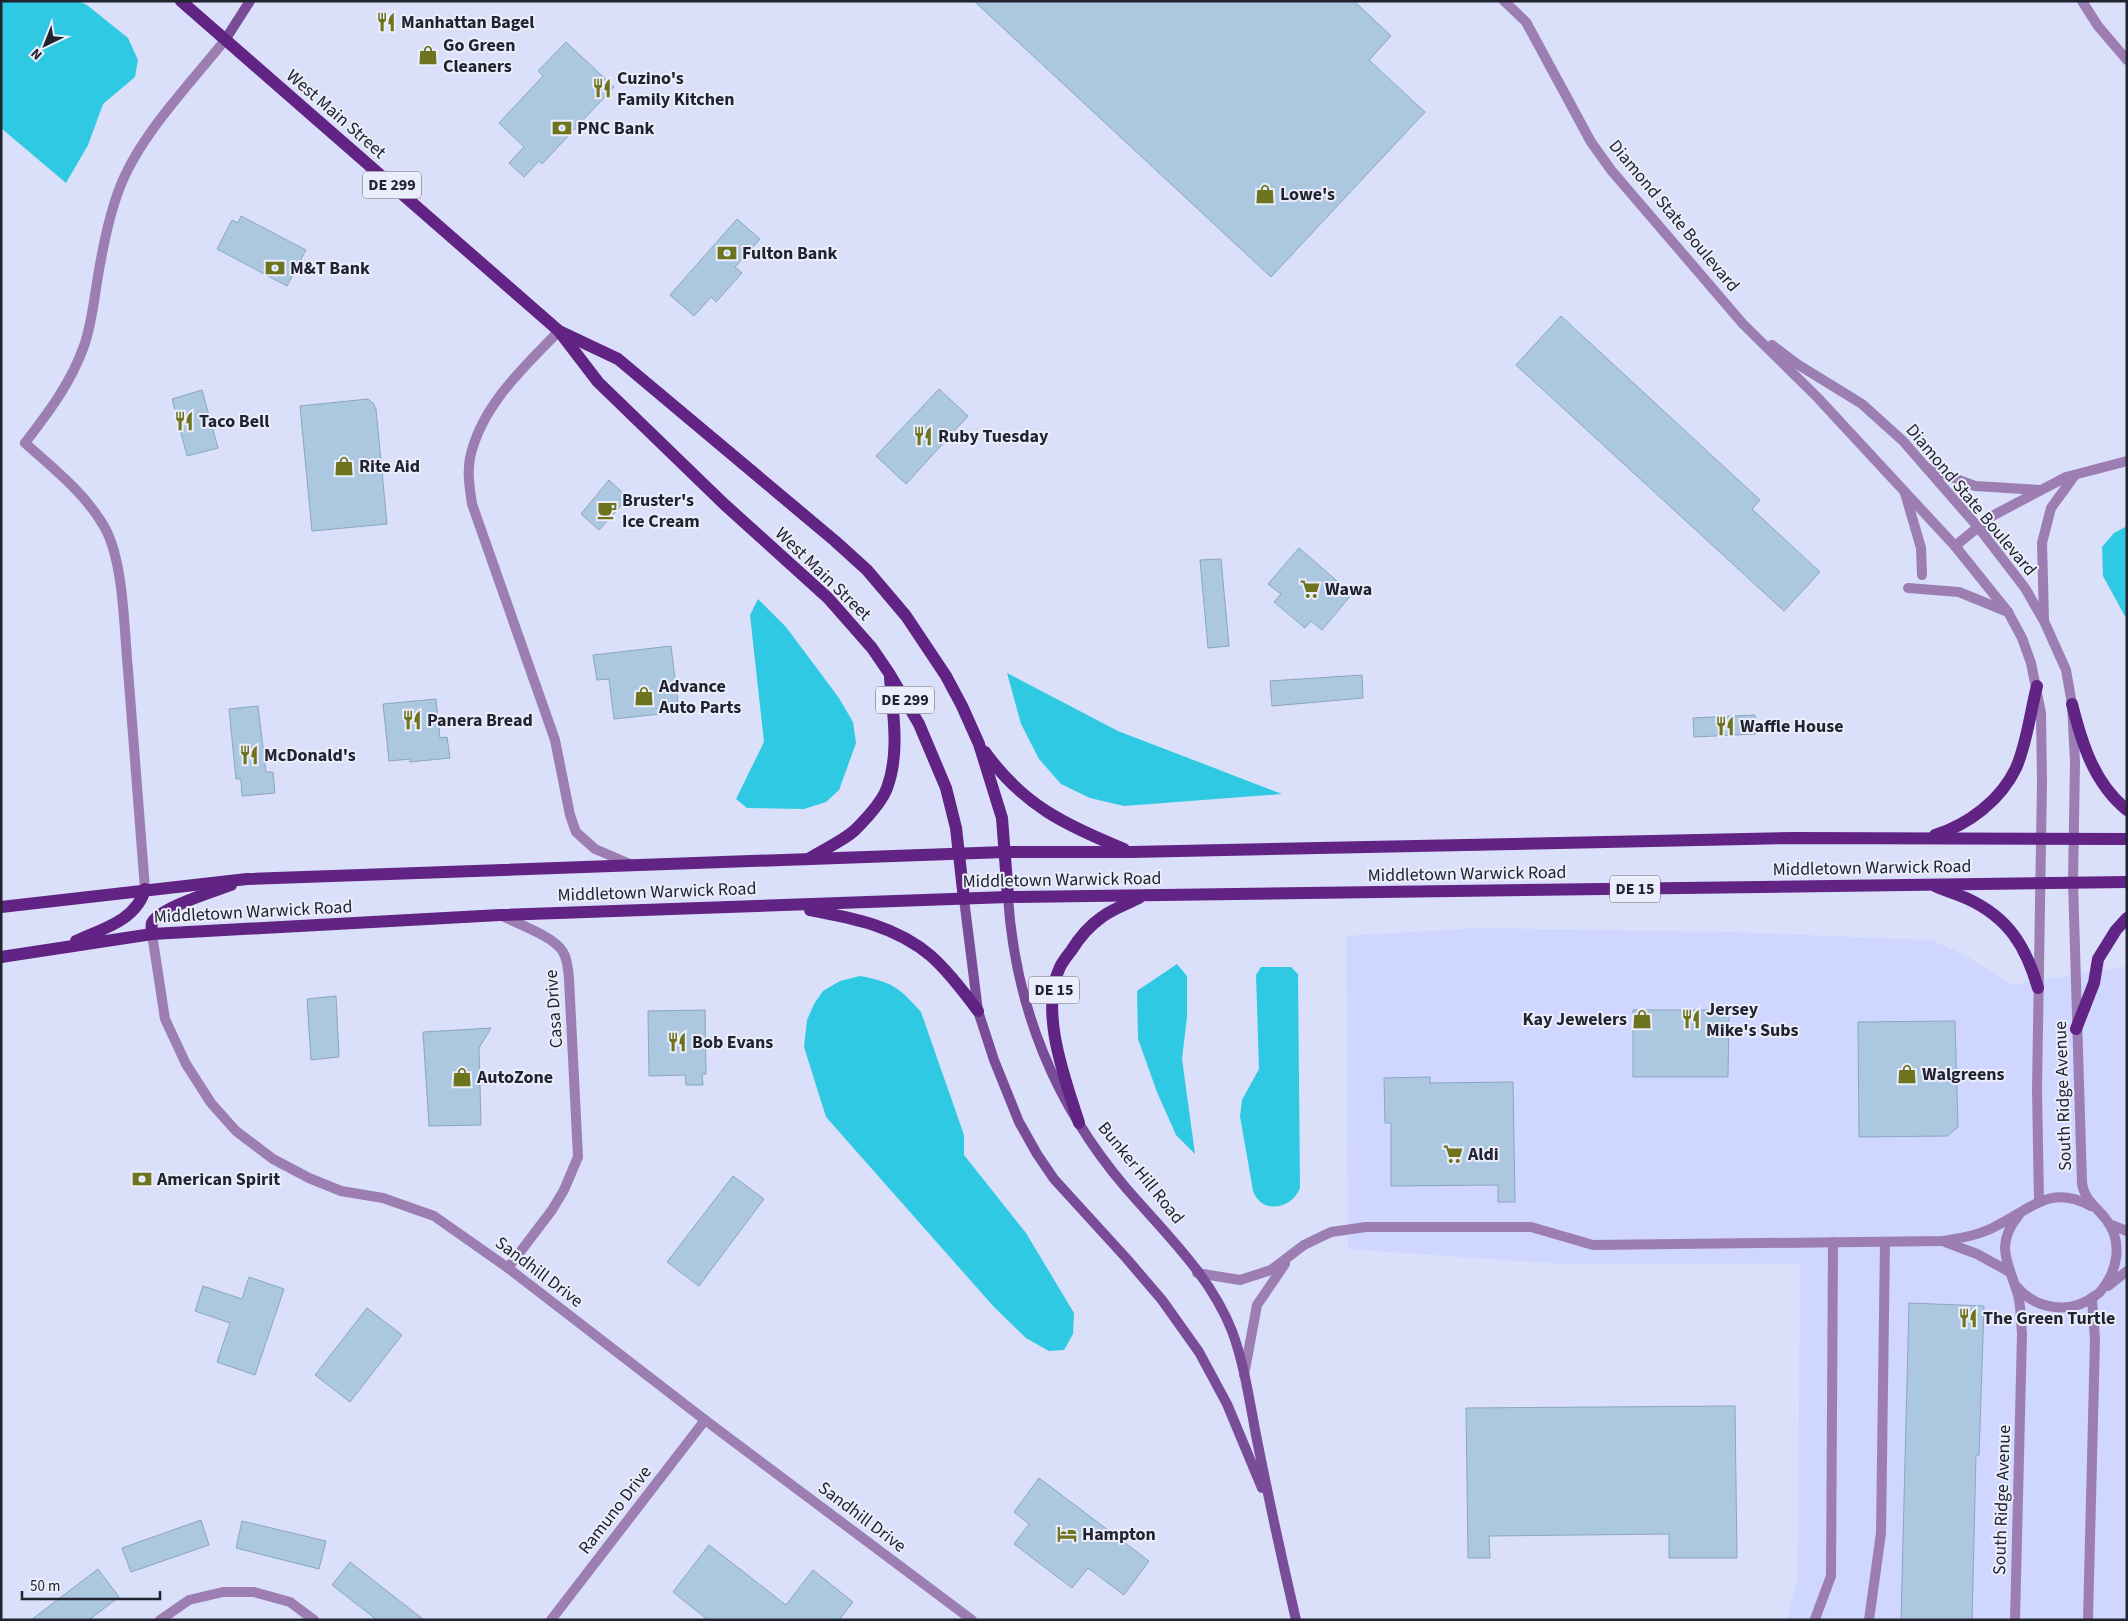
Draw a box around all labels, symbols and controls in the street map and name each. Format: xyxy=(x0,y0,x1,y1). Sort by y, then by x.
place label: Manhattan Bagel xyxy=(401,10,535,35)
restaurant icon: Manhattan Bagel xyxy=(375,11,397,33)
north arrow xyxy=(20,20,70,70)
place label: Go Green Cleaners xyxy=(443,33,516,79)
text: N xyxy=(27,43,47,64)
shop icon: Go Green Cleaners xyxy=(417,44,439,66)
street label: West Main Street xyxy=(281,64,391,164)
place label: Cuzino's Family Kitchen xyxy=(617,66,735,112)
restaurant icon: Cuzino's Family Kitchen xyxy=(591,77,613,99)
place label: PNC Bank xyxy=(577,116,654,141)
bank icon: PNC Bank xyxy=(551,117,573,139)
street label: Diamond State Boulevard xyxy=(1603,135,1745,297)
road number: DE 299 xyxy=(363,172,421,198)
place label: Lowe's xyxy=(1280,182,1335,207)
shop icon: Lowe's xyxy=(1254,183,1276,205)
place label: Fulton Bank xyxy=(742,241,838,266)
bank icon: Fulton Bank xyxy=(716,242,738,264)
place label: M&T Bank xyxy=(290,256,370,281)
bank icon: M&T Bank xyxy=(264,257,286,279)
place label: Taco Bell xyxy=(199,409,269,434)
restaurant icon: Taco Bell xyxy=(173,410,195,432)
street label: Diamond State Boulevard xyxy=(1900,419,2042,581)
place label: Ruby Tuesday xyxy=(938,424,1049,449)
restaurant icon: Ruby Tuesday xyxy=(912,425,934,447)
place label: Rite Aid xyxy=(359,454,420,479)
shop icon: Rite Aid xyxy=(333,455,355,477)
place label: Bruster's Ice Cream xyxy=(622,488,700,534)
cafe icon: Bruster's Ice Cream xyxy=(596,499,618,521)
street label: West Main Street xyxy=(769,522,877,626)
place label: Wawa xyxy=(1325,577,1372,602)
supermarket icon: Wawa xyxy=(1299,578,1321,600)
place label: Advance Auto Parts xyxy=(658,674,741,720)
shop icon: Advance Auto Parts xyxy=(633,685,655,707)
road number: DE 299 xyxy=(876,686,934,714)
place label: Panera Bread xyxy=(427,708,533,733)
restaurant icon: Panera Bread xyxy=(401,709,423,731)
place label: Waffle House xyxy=(1740,714,1843,739)
restaurant icon: Waffle House xyxy=(1714,715,1736,737)
place label: McDonald's xyxy=(264,743,356,768)
restaurant icon: McDonald's xyxy=(238,744,260,766)
street label: Middletown Warwick Road xyxy=(1772,854,1972,882)
street label: Middletown Warwick Road xyxy=(1367,860,1567,888)
street label: Middletown Warwick Road xyxy=(962,866,1162,894)
street label: Middletown Warwick Road xyxy=(557,876,757,908)
road number: DE 15 xyxy=(1610,876,1660,902)
street label: Middletown Warwick Road xyxy=(153,894,353,930)
street label: Casa Drive xyxy=(539,969,569,1049)
road number: DE 15 xyxy=(1029,976,1079,1004)
place label: Jersey Mike's Subs xyxy=(1706,997,1798,1043)
place label: Kay Jewelers xyxy=(1522,1007,1627,1032)
shop icon: Kay Jewelers xyxy=(1631,1008,1653,1030)
restaurant icon: Jersey Mike's Subs xyxy=(1680,1008,1702,1030)
street label: South Ridge Avenue xyxy=(2048,1020,2078,1171)
place label: Bob Evans xyxy=(692,1030,773,1055)
restaurant icon: Bob Evans xyxy=(666,1031,688,1053)
place label: Walgreens xyxy=(1922,1062,2005,1087)
shop icon: Walgreens xyxy=(1896,1063,1918,1085)
place label: AutoZone xyxy=(476,1065,553,1090)
shop icon: AutoZone xyxy=(451,1066,473,1088)
street label: Bunker Hill Road xyxy=(1092,1117,1190,1229)
place label: Aldi xyxy=(1467,1142,1499,1167)
supermarket icon: Aldi xyxy=(1442,1143,1464,1165)
place label: American Spirit xyxy=(156,1167,280,1192)
bank icon: American Spirit xyxy=(131,1168,153,1190)
street label: Sandhill Drive xyxy=(490,1231,588,1313)
place label: The Green Turtle xyxy=(1983,1306,2115,1331)
restaurant icon: The Green Turtle xyxy=(1957,1307,1979,1329)
street label: South Ridge Avenue xyxy=(1987,1424,2017,1575)
street label: Ramuno Drive xyxy=(572,1460,658,1560)
street label: Sandhill Drive xyxy=(813,1476,911,1558)
place label: Hampton xyxy=(1082,1522,1156,1547)
hotel icon: Hampton xyxy=(1056,1523,1078,1545)
scale bar xyxy=(22,1568,160,1600)
text: 50 m xyxy=(30,1576,60,1597)

